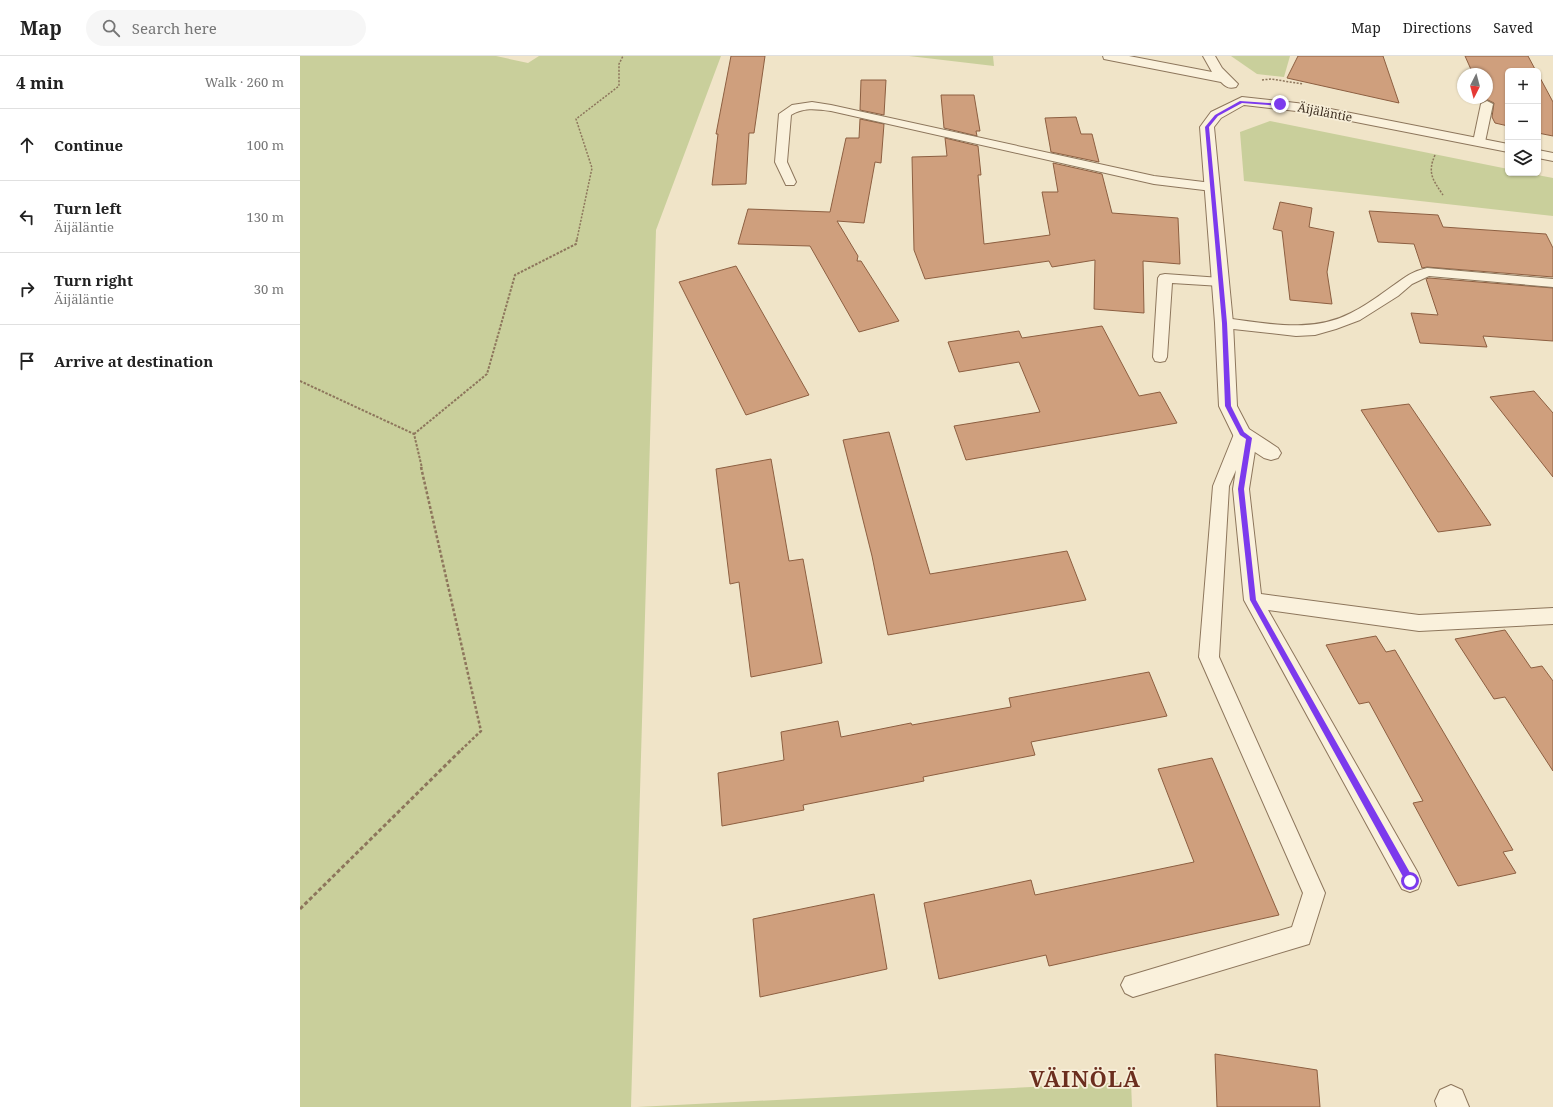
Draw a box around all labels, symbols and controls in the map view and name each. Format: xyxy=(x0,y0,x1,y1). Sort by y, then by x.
search box xyxy=(86,10,366,46)
text: Map xyxy=(20,15,62,41)
icon: search xyxy=(100,17,122,39)
text: Search here xyxy=(132,18,217,38)
text: Map xyxy=(1351,18,1381,37)
text: Directions xyxy=(1403,18,1471,37)
text: Saved xyxy=(1493,18,1533,37)
north arrow xyxy=(1457,68,1493,104)
map controls xyxy=(1505,68,1541,176)
button: + xyxy=(1505,68,1541,104)
text: 4 min xyxy=(16,71,64,94)
text: Walk · 260 m xyxy=(205,73,284,91)
route end xyxy=(1271,95,1289,113)
street label: Äijäläntie xyxy=(1296,98,1354,126)
button: − xyxy=(1505,104,1541,140)
icon: ahead xyxy=(16,134,38,156)
text: Continue xyxy=(54,135,123,155)
text: 100 m xyxy=(247,136,284,154)
button: layers xyxy=(1505,140,1541,176)
text: Turn left xyxy=(54,198,122,218)
icon: left xyxy=(16,206,38,228)
text: 130 m xyxy=(247,208,284,226)
text: Äijäläntie xyxy=(54,218,114,236)
text: Turn right xyxy=(54,270,133,290)
icon: right xyxy=(16,278,38,300)
text: 30 m xyxy=(254,280,284,298)
text: Äijäläntie xyxy=(54,290,114,308)
icon: arrive xyxy=(16,350,38,372)
text: Arrive at destination xyxy=(54,351,213,371)
route start xyxy=(1401,872,1419,890)
district label: VÄINÖLÄ xyxy=(1029,1063,1141,1093)

